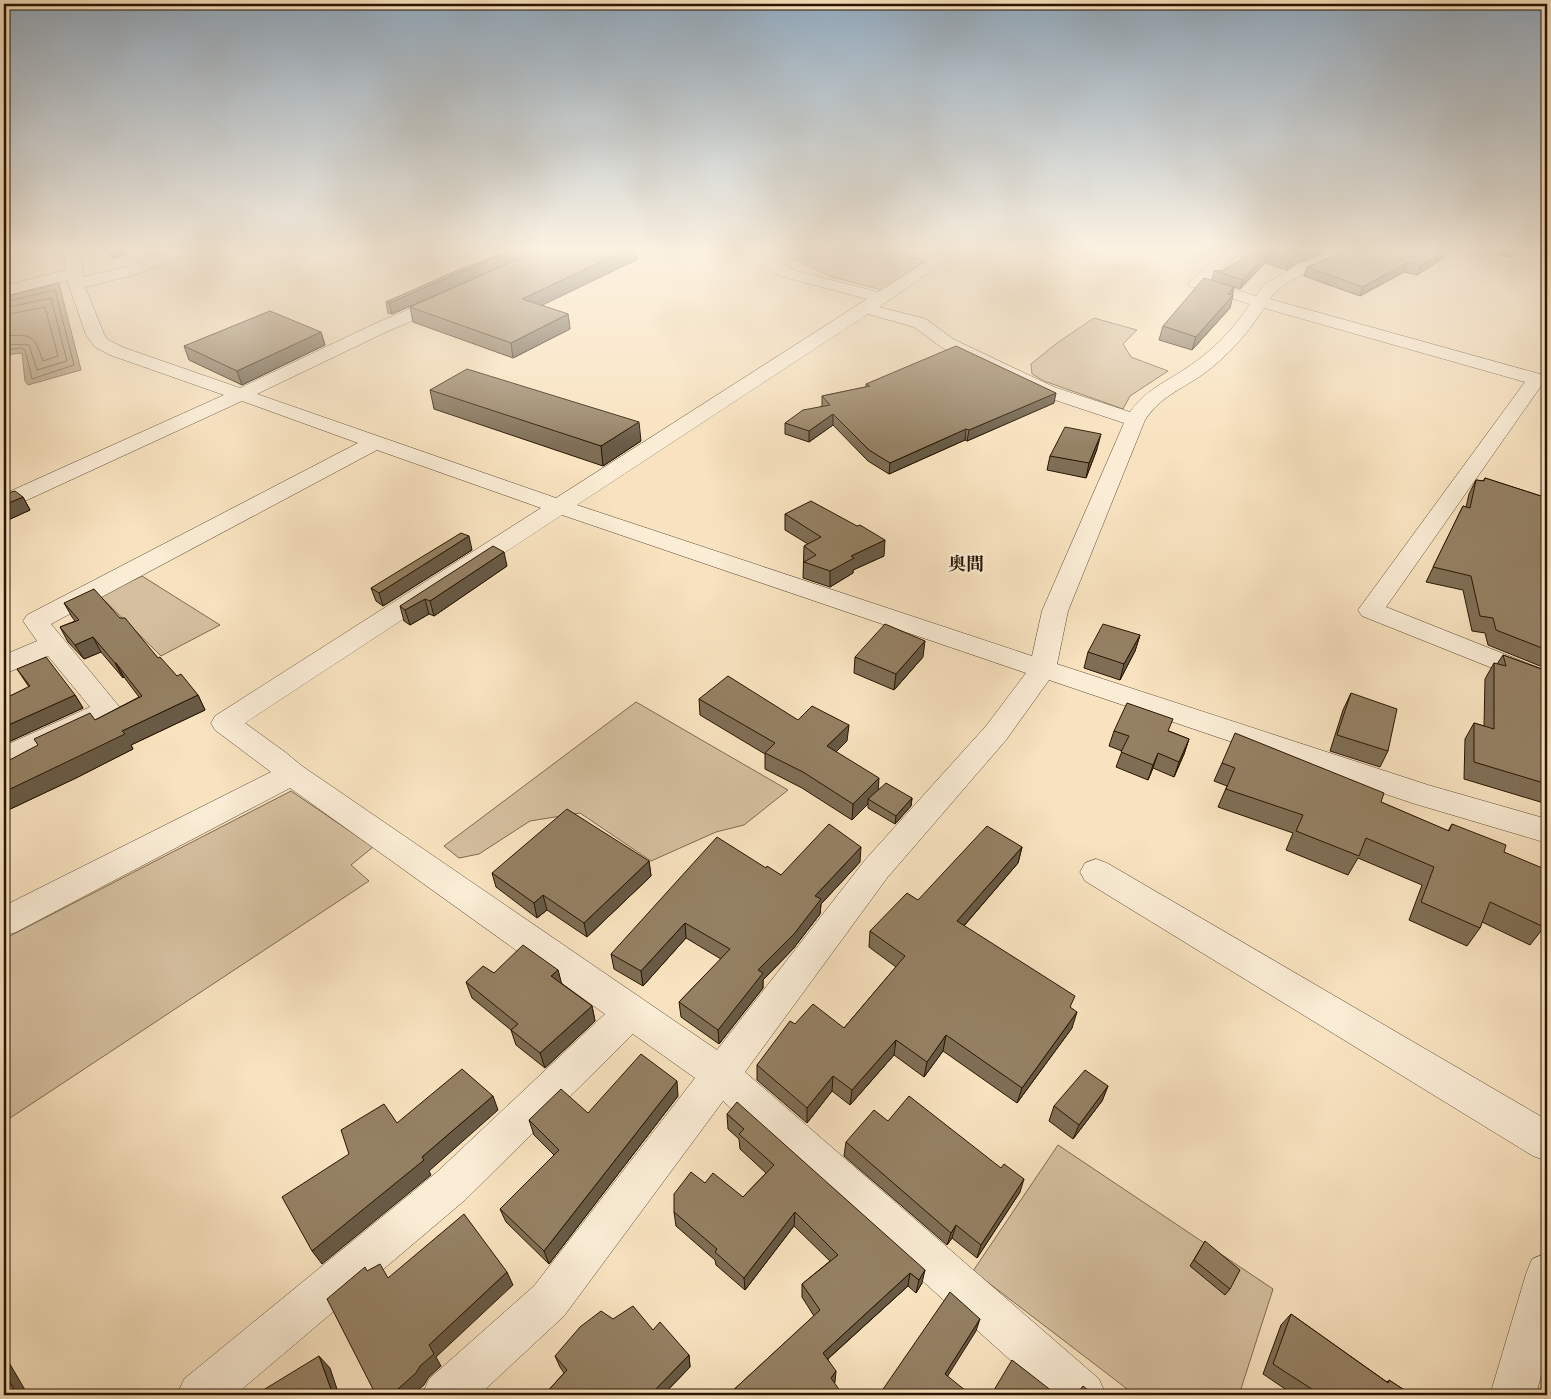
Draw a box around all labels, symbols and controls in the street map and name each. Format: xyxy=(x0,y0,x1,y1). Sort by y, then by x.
district label: 奥間 xyxy=(948,554,984,575)

